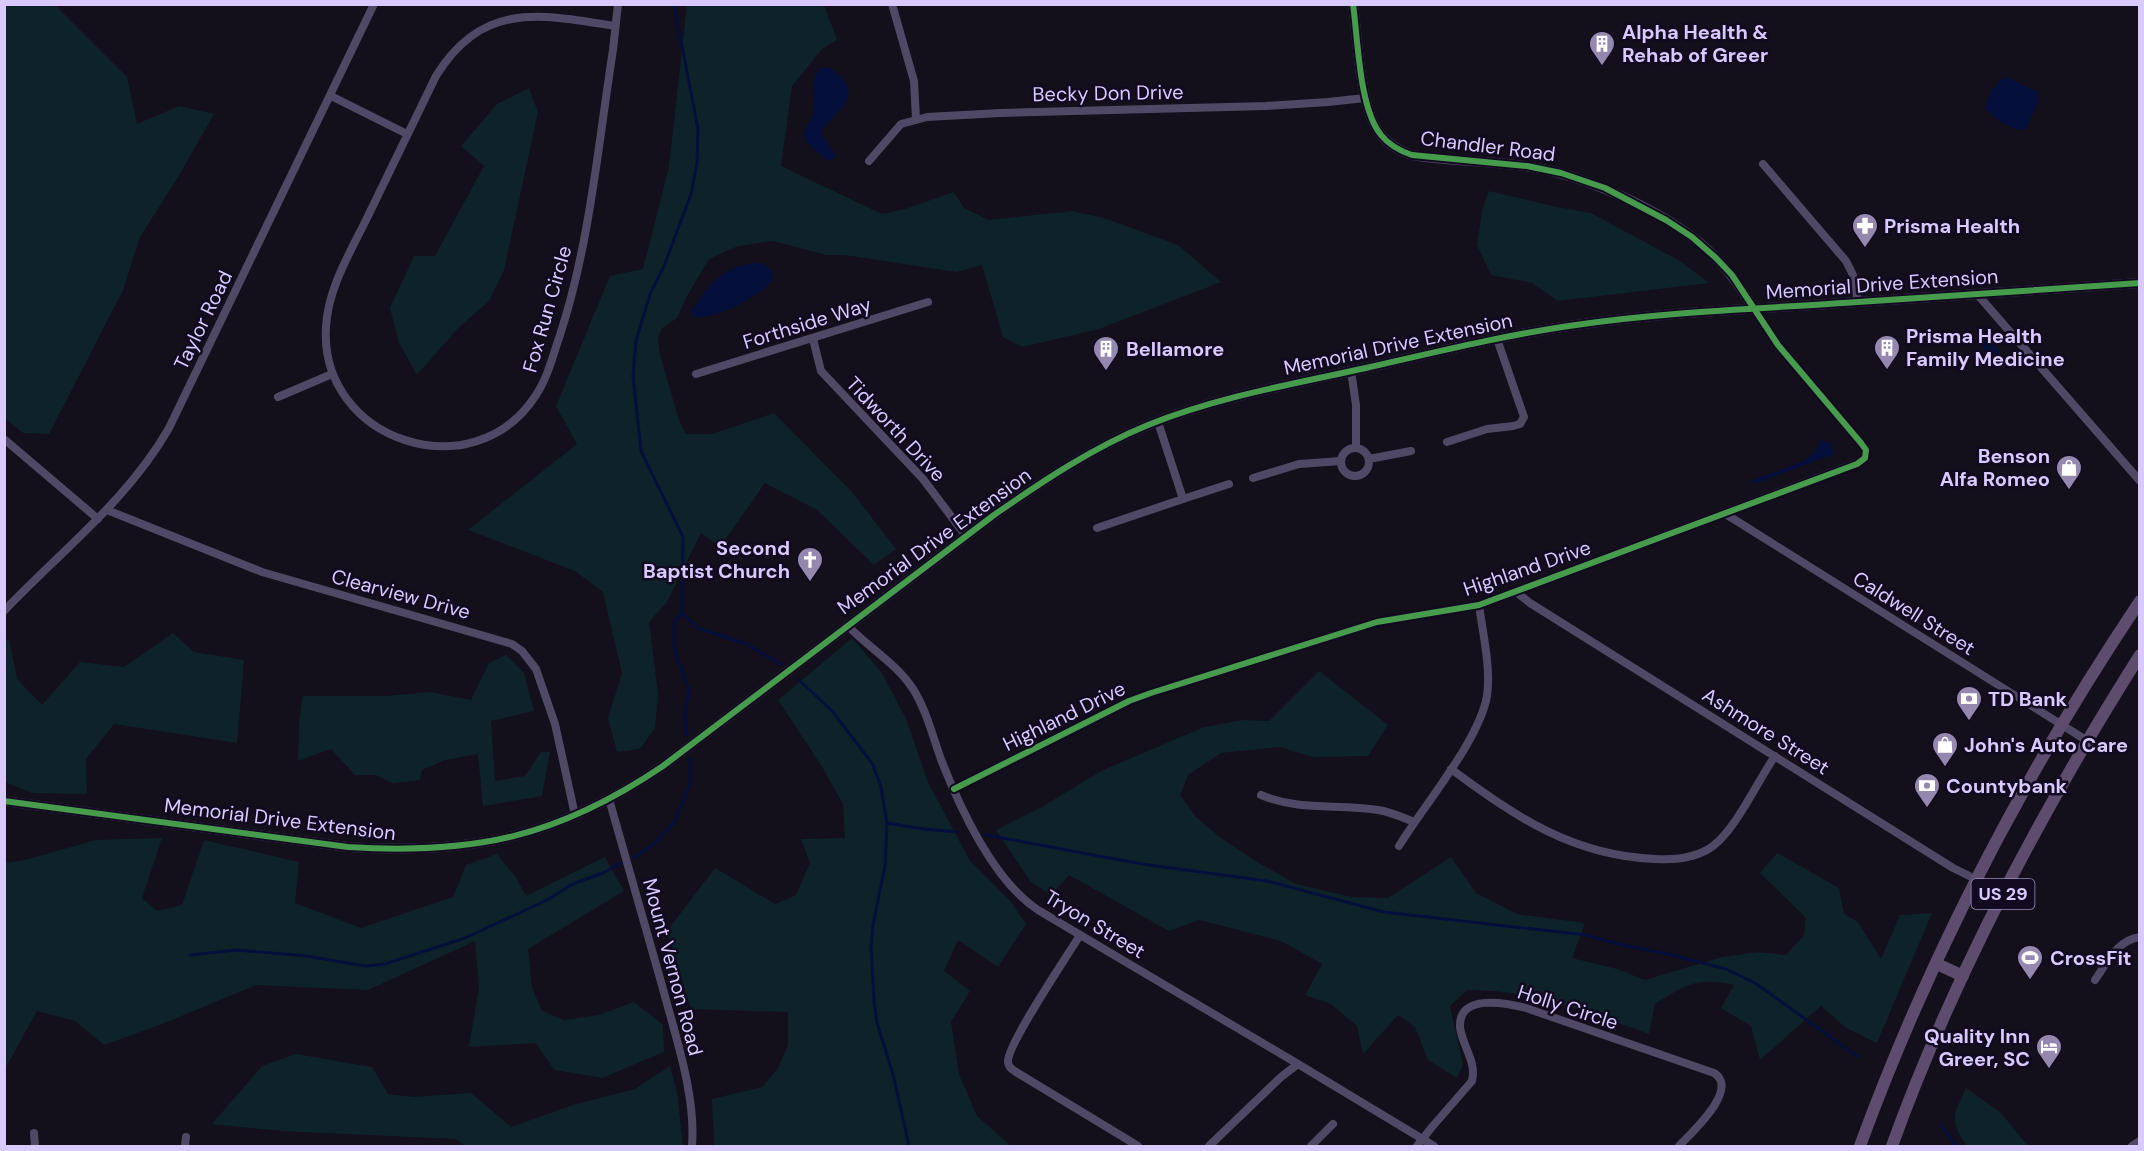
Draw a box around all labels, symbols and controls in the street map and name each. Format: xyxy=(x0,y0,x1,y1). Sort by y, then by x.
place label: Alpha Health & Rehab of Greer xyxy=(1622,19,1768,68)
building icon: Alpha Health & Rehab of Greer xyxy=(1587,29,1617,67)
street label: Becky Don Drive xyxy=(1032,79,1184,107)
street label: Chandler Road xyxy=(1419,125,1557,167)
pharmacy icon: Prisma Health xyxy=(1850,211,1880,249)
place label: Prisma Health xyxy=(1884,213,2020,239)
street label: Fox Run Circle xyxy=(517,243,577,375)
street label: Memorial Drive Extension xyxy=(1765,263,1999,305)
street label: Taylor Road xyxy=(168,266,238,374)
street label: Forthside Way xyxy=(740,291,874,355)
street label: Memorial Drive Extension xyxy=(1281,307,1515,381)
place label: Prisma Health Family Medicine xyxy=(1906,323,2065,372)
building icon: Prisma Health Family Medicine xyxy=(1872,333,1902,371)
building icon: Bellamore xyxy=(1091,334,1121,372)
place label: Bellamore xyxy=(1126,336,1224,362)
street label: Tidworth Drive xyxy=(841,371,951,487)
place label: Benson Alfa Romeo xyxy=(1940,443,2050,492)
shop icon: Benson Alfa Romeo xyxy=(2054,453,2084,491)
street label: Memorial Drive Extension xyxy=(832,462,1036,620)
street label: Highland Drive xyxy=(1460,534,1594,602)
place label: Second Baptist Church xyxy=(643,535,790,584)
church icon: Second Baptist Church xyxy=(795,545,825,583)
street label: Clearview Drive xyxy=(329,563,473,625)
street label: Caldwell Street xyxy=(1848,565,1980,661)
street label: Highland Drive xyxy=(998,675,1130,757)
street label: Ashmore Street xyxy=(1698,682,1834,780)
bank icon: TD Bank xyxy=(1954,684,1984,722)
place label: TD Bank xyxy=(1988,686,2068,712)
shop icon: John's Auto Care xyxy=(1930,730,1960,768)
place label: John's Auto Care xyxy=(1964,732,2128,758)
bank icon: Countybank xyxy=(1912,771,1942,809)
place label: Countybank xyxy=(1946,773,2068,799)
street label: Memorial Drive Extension xyxy=(163,792,397,846)
street label: Mount Vernon Road xyxy=(637,876,709,1058)
road number: US 29 xyxy=(1972,879,2034,909)
street label: Tryon Street xyxy=(1040,884,1150,964)
sports icon: CrossFit xyxy=(2015,943,2045,981)
place label: CrossFit xyxy=(2050,945,2132,971)
street label: Holly Circle xyxy=(1514,979,1622,1035)
place label: Quality Inn Greer, SC xyxy=(1924,1023,2030,1072)
hotel icon: Quality Inn Greer, SC xyxy=(2034,1032,2064,1070)

